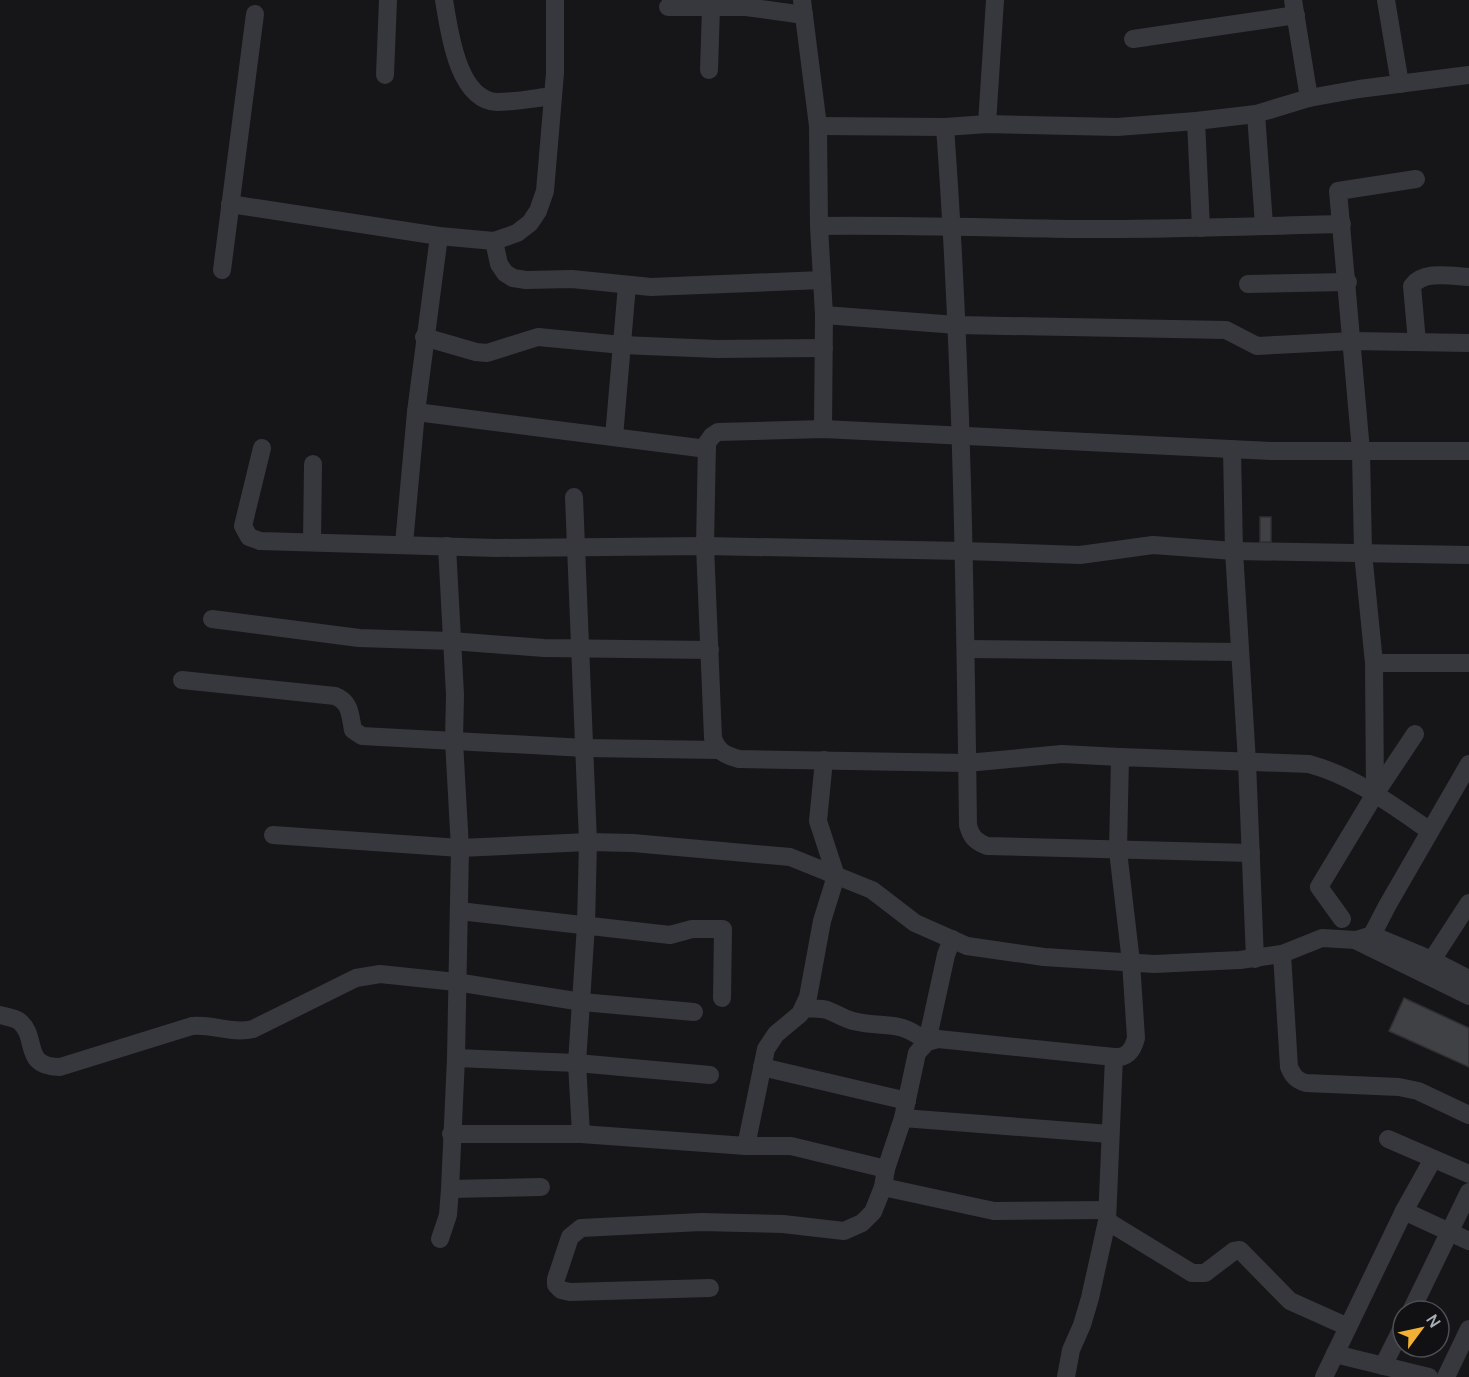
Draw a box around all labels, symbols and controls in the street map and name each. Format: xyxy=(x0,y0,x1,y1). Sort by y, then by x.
north arrow xyxy=(1391,1299,1451,1359)
text: N xyxy=(1421,1310,1446,1332)

